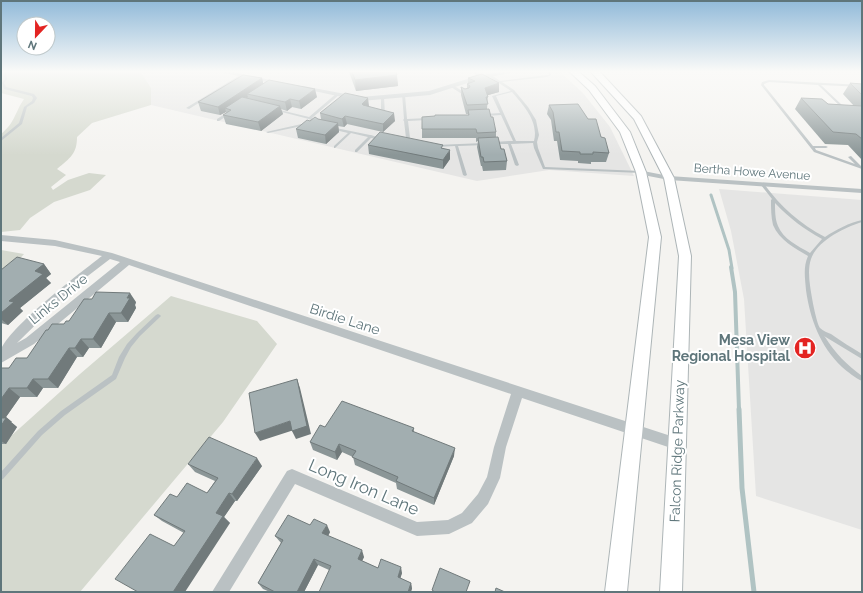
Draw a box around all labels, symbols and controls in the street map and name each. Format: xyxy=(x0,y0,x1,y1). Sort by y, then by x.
north arrow xyxy=(16,16,56,56)
text: N xyxy=(26,37,39,52)
street label: Bertha Howe Avenue xyxy=(693,161,811,183)
street label: Links Drive xyxy=(26,271,90,327)
street label: Birdie Lane xyxy=(308,300,382,338)
place label: Mesa View Regional Hospital xyxy=(672,332,791,364)
hospital icon: Mesa View Regional Hospital xyxy=(792,335,818,361)
street label: Falcon Ridge Parkway xyxy=(667,379,687,522)
street label: Long Iron Lane xyxy=(306,455,422,519)

